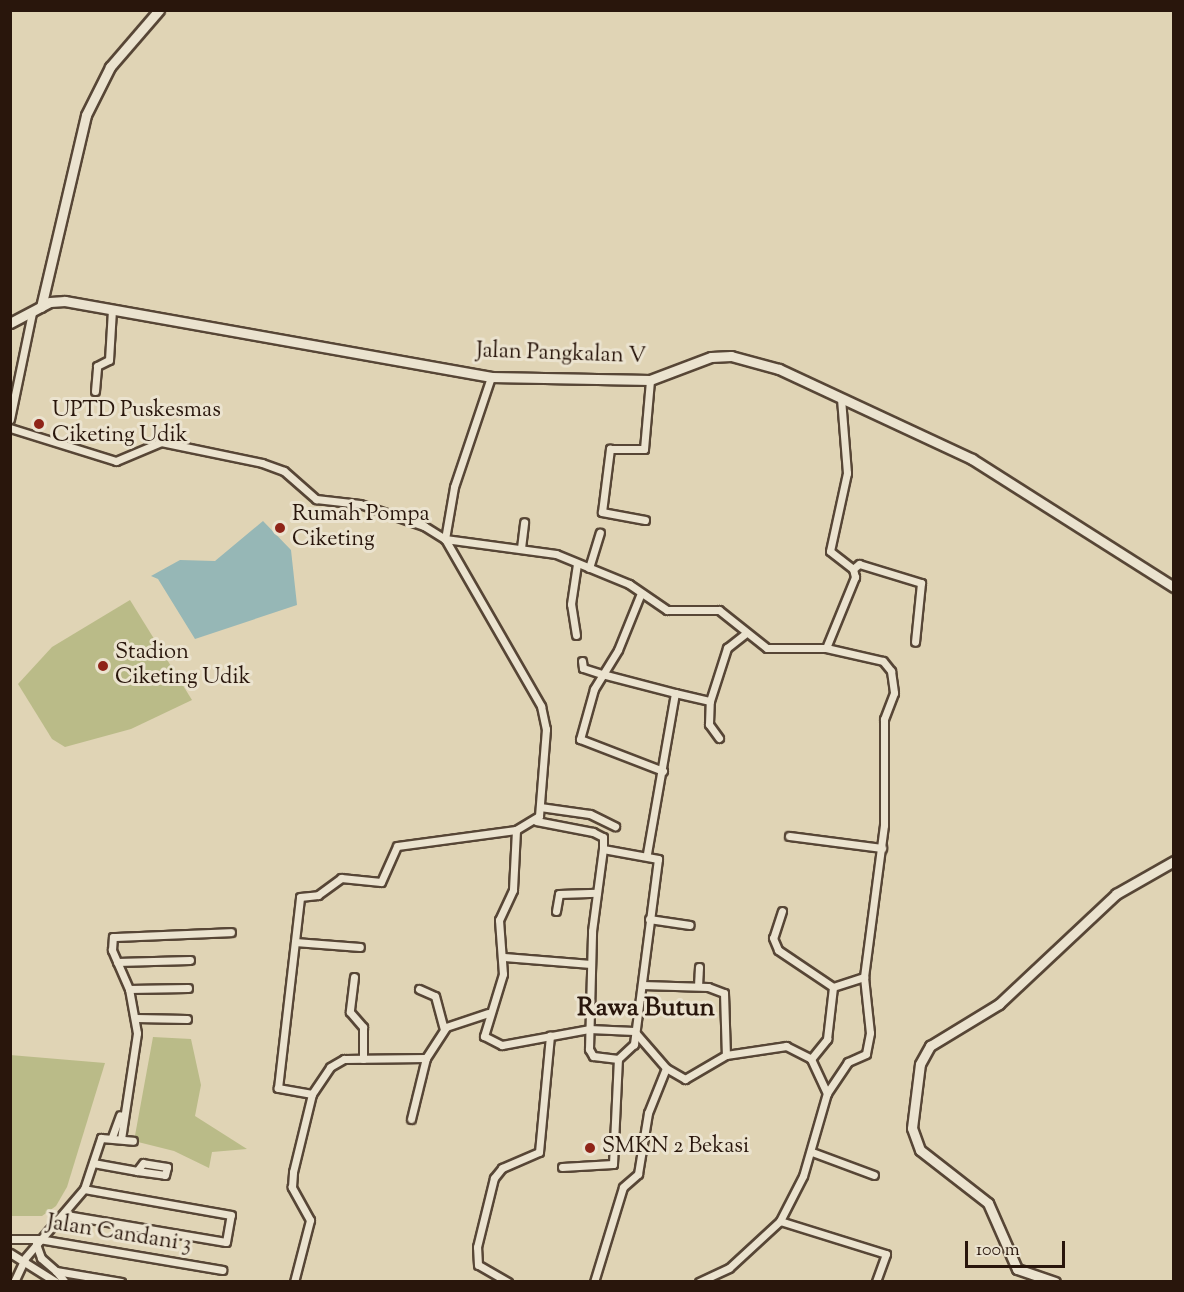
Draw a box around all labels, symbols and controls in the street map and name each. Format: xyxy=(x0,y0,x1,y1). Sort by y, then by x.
street label: Jalan Pangkalan V xyxy=(476,339,646,371)
place label: UPTD Puskesmas Ciketing Udik xyxy=(52,398,221,450)
marker: UPTD Puskesmas Ciketing Udik xyxy=(30,415,48,433)
place label: Rumah Pompa Ciketing xyxy=(292,502,430,554)
marker: Rumah Pompa Ciketing xyxy=(273,521,287,535)
place label: Stadion Ciketing Udik xyxy=(115,640,251,692)
marker: Stadion Ciketing Udik xyxy=(96,659,110,673)
district label: Rawa Butun xyxy=(577,993,715,1025)
place label: SMKN 2 Bekasi xyxy=(602,1135,749,1161)
marker: SMKN 2 Bekasi xyxy=(583,1141,597,1155)
street label: Jalan Candani 3 xyxy=(45,1211,193,1259)
scale bar xyxy=(968,1229,1068,1267)
text: 100 m xyxy=(976,1238,1020,1264)

